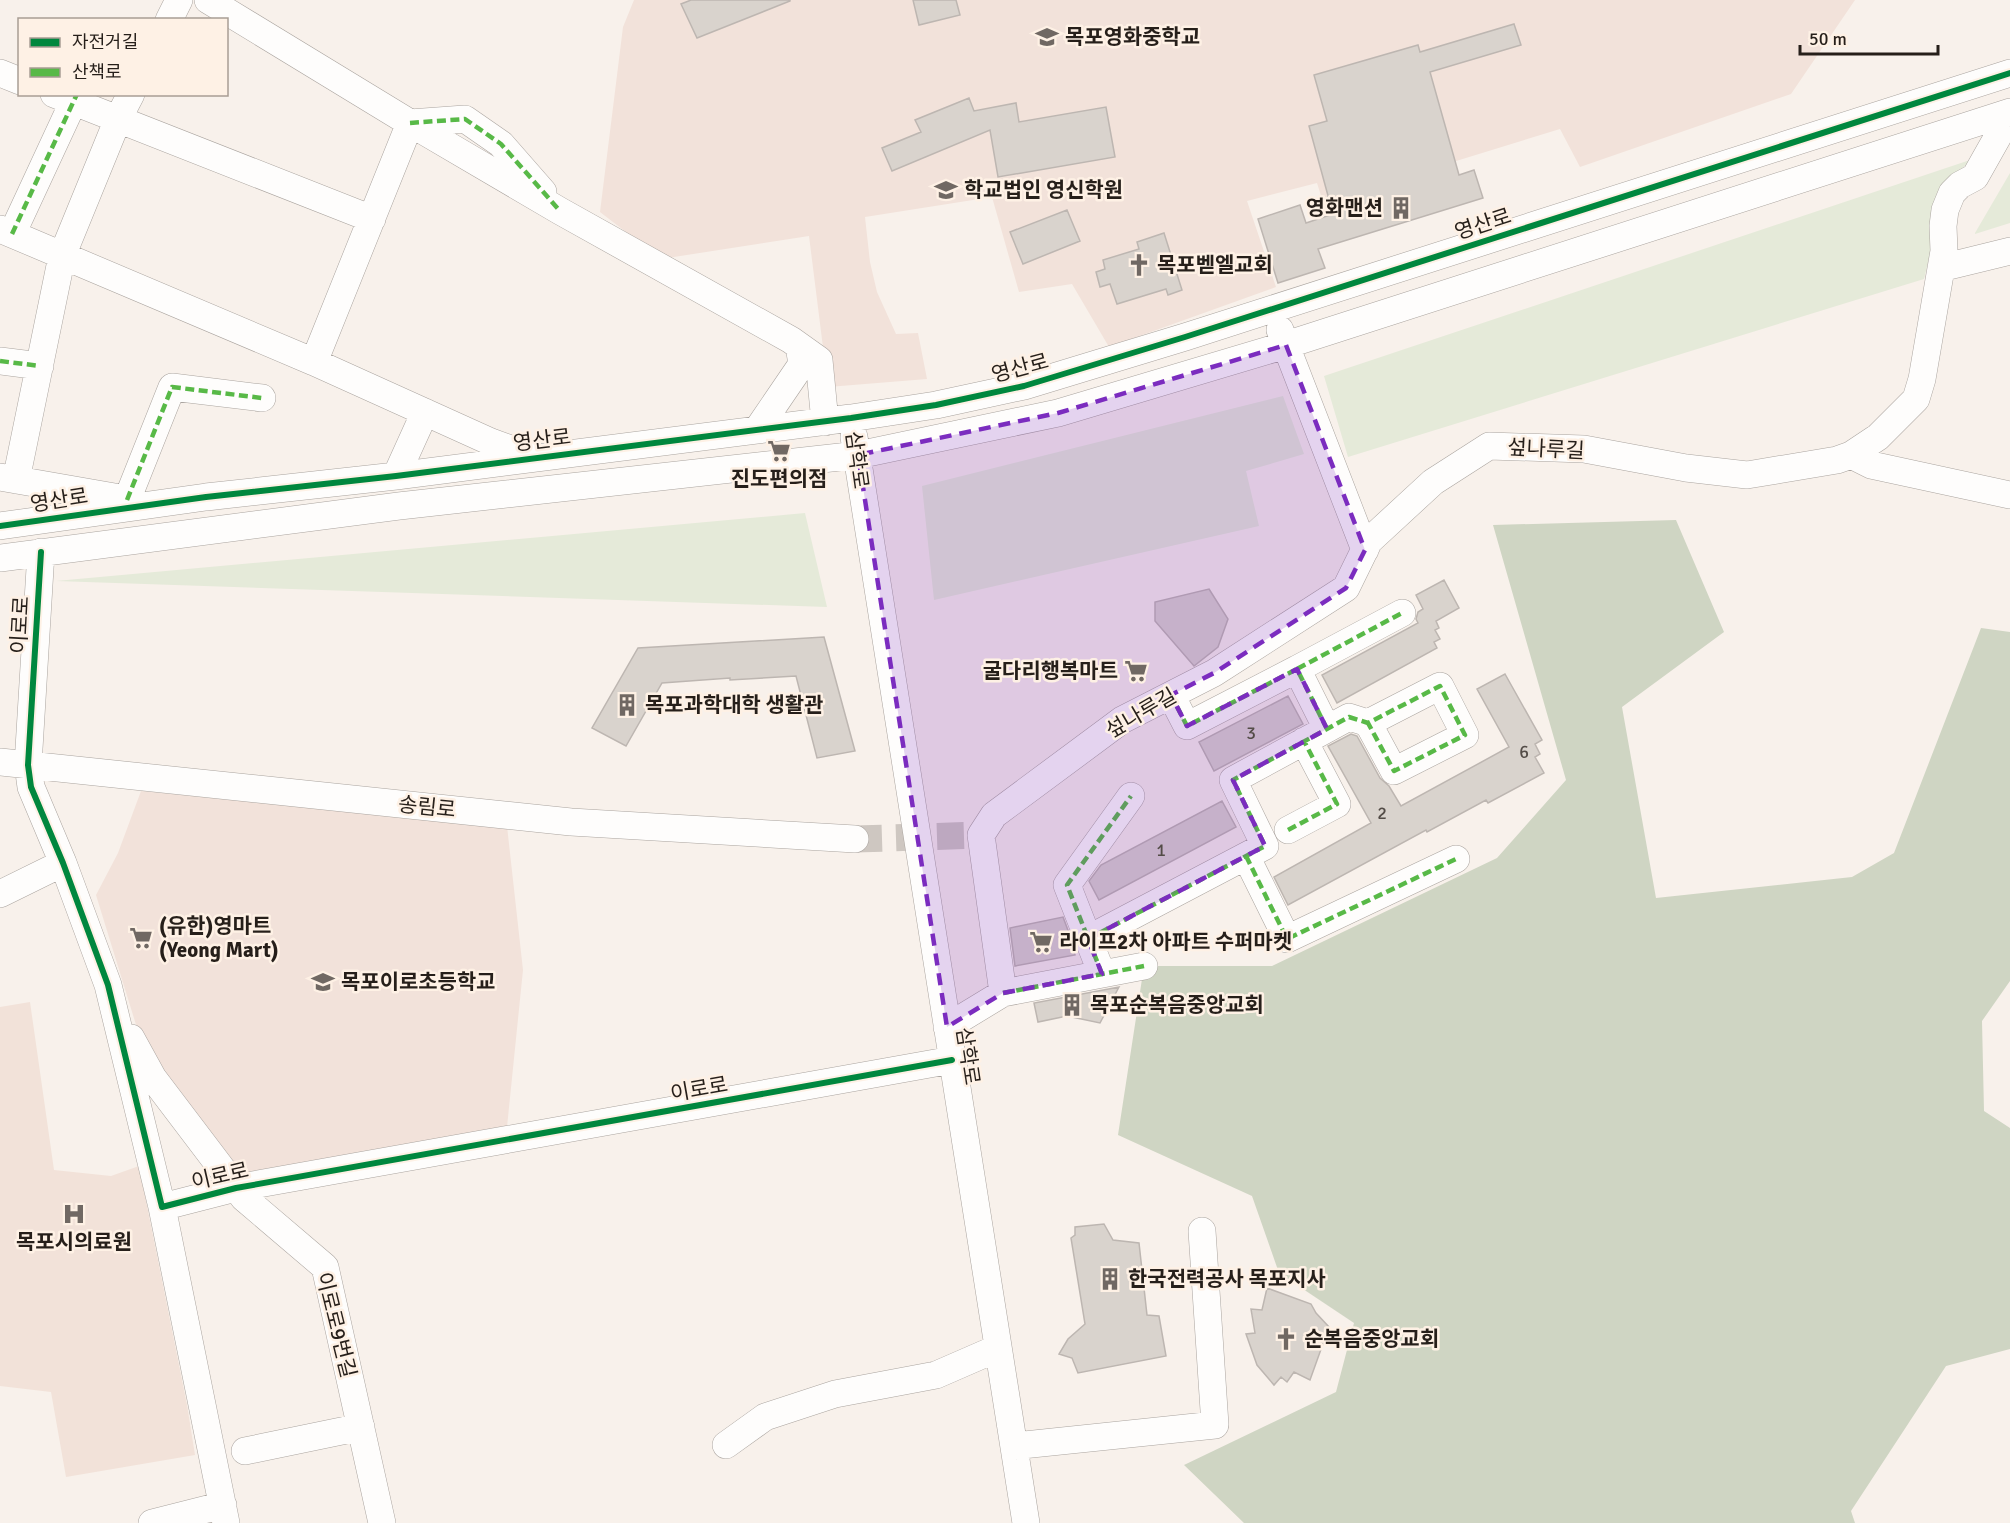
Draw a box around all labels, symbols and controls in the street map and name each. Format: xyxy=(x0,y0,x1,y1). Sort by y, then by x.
legend xyxy=(18,18,228,96)
scale bar xyxy=(1800,18,1938,56)
school or university icon: 목포영화중학교 xyxy=(1034,24,1060,50)
place label: 목포영화중학교 xyxy=(1065,24,1200,50)
text: 50 m xyxy=(1809,28,1847,50)
text: 자전거길 xyxy=(72,31,138,53)
text: 산책로 xyxy=(72,61,122,83)
school or university icon: 학교법인 영신학원 xyxy=(933,177,959,203)
place label: 학교법인 영신학원 xyxy=(964,177,1123,203)
place label: 영화맨션 xyxy=(1306,195,1383,221)
building icon: 영화맨션 xyxy=(1388,195,1414,221)
street label: 영산로 xyxy=(1451,203,1515,245)
church icon: 목포벧엘교회 xyxy=(1126,252,1152,278)
place label: 목포벧엘교회 xyxy=(1157,252,1273,278)
street label: 영산로 xyxy=(989,348,1051,388)
street label: 영산로 xyxy=(512,424,572,456)
street label: 삼학로 xyxy=(840,429,874,491)
street label: 섶나루길 xyxy=(1507,434,1585,464)
supermarket icon: 진도편의점 xyxy=(766,438,792,464)
place label: 진도편의점 xyxy=(731,466,827,492)
street label: 영산로 xyxy=(28,483,90,517)
street label: 이로로 xyxy=(6,595,34,655)
place label: 굴다리행복마트 xyxy=(983,658,1118,684)
supermarket icon: 굴다리행복마트 xyxy=(1123,658,1149,684)
street label: 섶나루길 xyxy=(1101,682,1181,744)
building icon: 목포과학대학 생활관 xyxy=(614,692,640,718)
place label: 목포과학대학 생활관 xyxy=(645,692,824,718)
house number: 3 xyxy=(1246,722,1256,744)
house number: 6 xyxy=(1519,741,1529,763)
street label: 송림로 xyxy=(397,791,457,823)
house number: 2 xyxy=(1377,802,1387,824)
house number: 1 xyxy=(1156,839,1166,861)
place label: (유한)영마트 (Yeong Mart) xyxy=(159,913,279,963)
supermarket icon: (유한)영마트 (Yeong Mart) xyxy=(128,925,154,951)
supermarket icon: 라이프2차 아파트 수퍼마켓 xyxy=(1028,929,1054,955)
place label: 라이프2차 아파트 수퍼마켓 xyxy=(1059,929,1292,955)
school or university icon: 목포이로초등학교 xyxy=(310,969,336,995)
place label: 목포이로초등학교 xyxy=(341,969,496,995)
building icon: 목포순복음중앙교회 xyxy=(1059,992,1085,1018)
place label: 목포순복음중앙교회 xyxy=(1090,992,1264,1018)
street label: 삼학로 xyxy=(951,1025,985,1087)
street label: 이로로 xyxy=(668,1071,730,1107)
street label: 이로로 xyxy=(189,1157,251,1195)
hospital icon: 목포시의료원 xyxy=(61,1201,87,1227)
place label: 목포시의료원 xyxy=(16,1229,132,1255)
building icon: 한국전력공사 목포지사 xyxy=(1097,1266,1123,1292)
place label: 한국전력공사 목포지사 xyxy=(1128,1266,1326,1292)
street label: 이로로9번길 xyxy=(310,1269,362,1381)
church icon: 순복음중앙교회 xyxy=(1273,1326,1299,1352)
place label: 순복음중앙교회 xyxy=(1304,1326,1439,1352)

